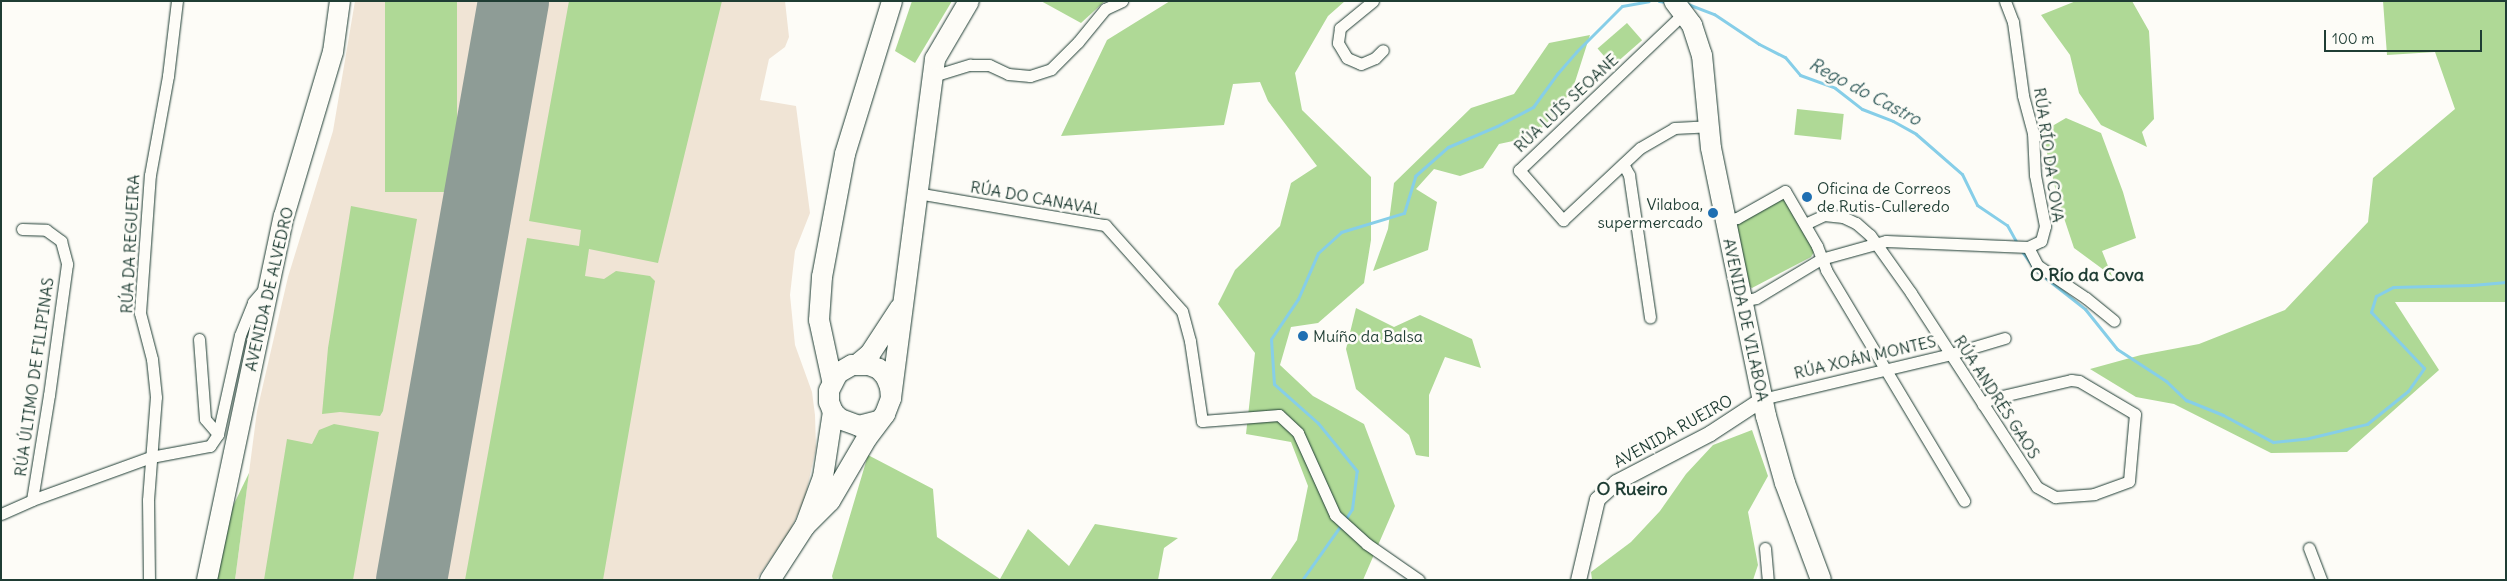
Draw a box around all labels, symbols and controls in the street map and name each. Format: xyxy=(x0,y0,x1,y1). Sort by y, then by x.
scale bar xyxy=(2327,20,2484,52)
text: 100 m xyxy=(2332,29,2374,48)
street label: RÚA LUÍS SEOANE xyxy=(1510,50,1622,156)
water label: Rego do Castro xyxy=(1805,53,1925,131)
street label: RÚA RÍO DA COVA xyxy=(2030,86,2068,224)
street label: RÚA DA REGUEIRA xyxy=(117,174,143,314)
street label: RÚA DO CANAVAL xyxy=(969,177,1103,219)
place label: Oficina de Correos de Rutis-Culleredo xyxy=(1817,178,1951,216)
marker: Oficina de Correos de Rutis-Culleredo xyxy=(1801,191,1813,203)
place label: Vilaboa, supermercado xyxy=(1598,194,1703,232)
street label: AVENIDA DE ALVEDRO xyxy=(241,205,297,373)
marker: Vilaboa, supermercado xyxy=(1707,207,1719,219)
street label: AVENIDA DE VILABOA xyxy=(1719,237,1773,403)
district label: O Río da Cova xyxy=(2030,264,2144,286)
street label: RÚA ÚLTIMO DE FILIPINAS xyxy=(11,276,57,478)
place label: Muíño da Balsa xyxy=(1313,326,1423,346)
marker: Muíño da Balsa xyxy=(1297,330,1309,342)
street label: RÚA XOÁN MONTES xyxy=(1792,331,1938,383)
street label: RÚA ANDRÉS GAOS xyxy=(1950,332,2044,462)
street label: AVENIDA RUEIRO xyxy=(1610,390,1736,472)
district label: O Rueiro xyxy=(1596,478,1668,500)

